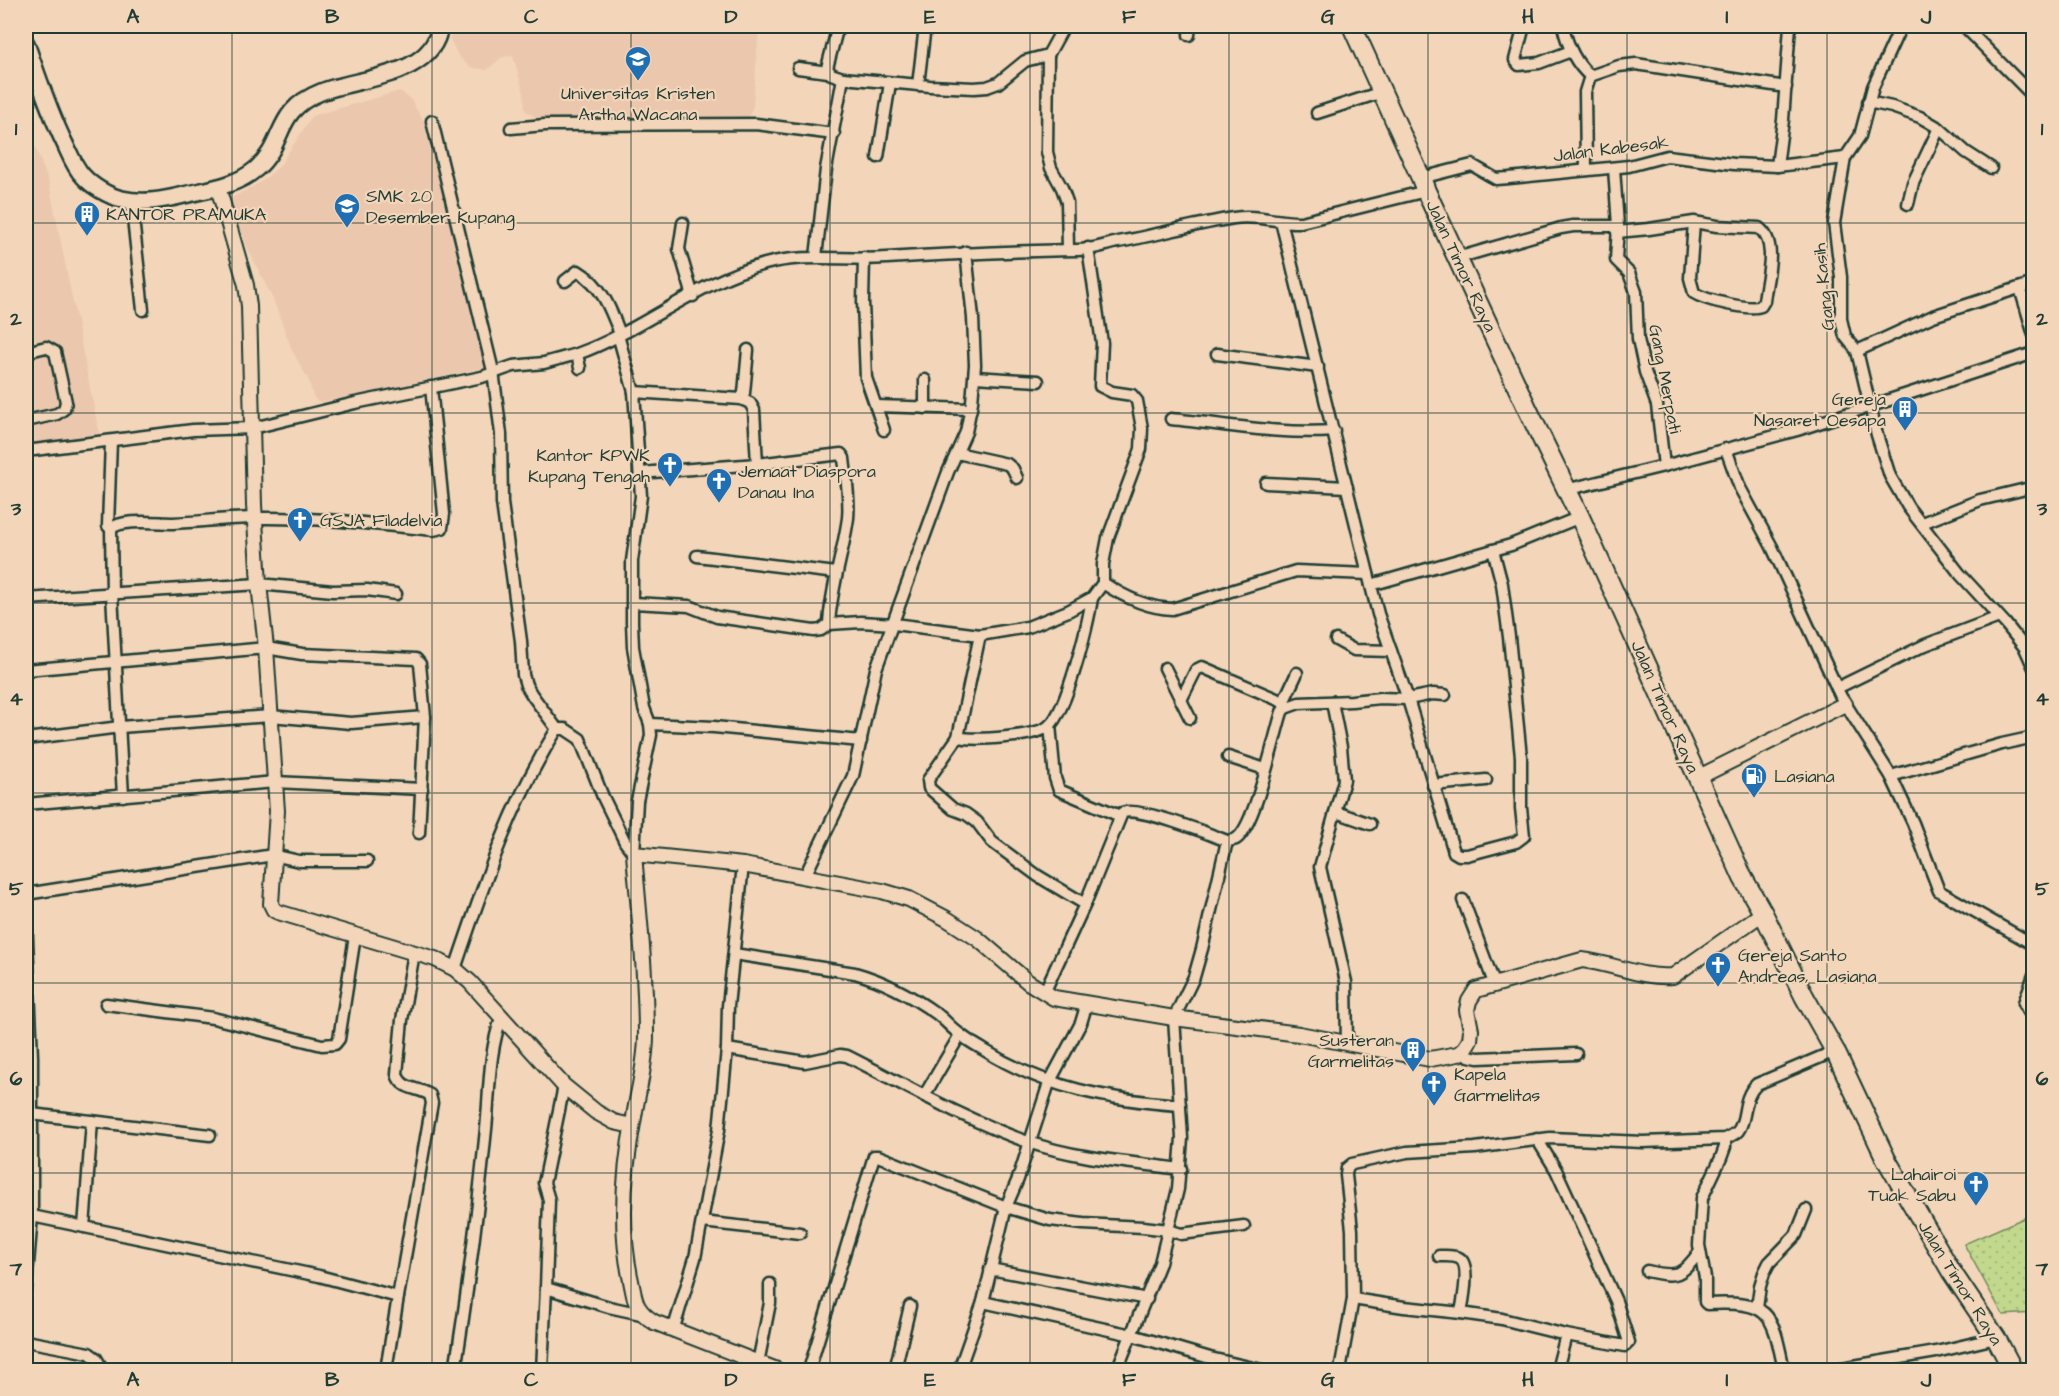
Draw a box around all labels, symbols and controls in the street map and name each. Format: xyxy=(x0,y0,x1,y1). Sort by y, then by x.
text: A xyxy=(127,3,140,31)
text: B xyxy=(325,3,340,31)
text: C xyxy=(524,3,539,31)
text: D xyxy=(725,3,738,31)
text: E xyxy=(924,3,936,31)
text: F xyxy=(1122,3,1137,31)
text: G xyxy=(1321,3,1335,31)
text: H xyxy=(1522,3,1534,31)
text: I xyxy=(1725,3,1729,31)
text: J xyxy=(1920,3,1932,31)
school or university icon: Universitas Kristen Artha Wacana xyxy=(623,44,653,82)
place label: Universitas Kristen Artha Wacana xyxy=(561,81,715,127)
text: 1 xyxy=(15,115,18,143)
text: 1 xyxy=(2041,115,2044,143)
street label: Jalan Kabesak xyxy=(1552,130,1670,168)
place label: SMK 20 Desember Kupang xyxy=(366,184,515,231)
school or university icon: SMK 20 Desember Kupang xyxy=(332,191,362,229)
street label: Jalan Timor Raya xyxy=(1419,196,1503,337)
building icon: KANTOR PRAMUKA xyxy=(72,199,102,237)
place label: KANTOR PRAMUKA xyxy=(106,202,267,227)
street label: Gang Kasih xyxy=(1807,242,1842,332)
text: 2 xyxy=(9,305,22,333)
text: 2 xyxy=(2035,305,2048,333)
street label: Gang Merpati xyxy=(1641,322,1688,436)
place label: Gereja Nasaret Oesapa xyxy=(1754,387,1886,433)
building icon: Gereja Nasaret Oesapa xyxy=(1890,394,1920,432)
place label: Kantor KPWK Kupang Tengah xyxy=(528,443,650,490)
church icon: Kantor KPWK Kupang Tengah xyxy=(655,450,685,488)
place label: Jemaat Diaspora Danau Ina xyxy=(738,459,876,505)
church icon: Jemaat Diaspora Danau Ina xyxy=(704,466,734,504)
text: 3 xyxy=(10,495,22,523)
text: 3 xyxy=(2036,495,2048,523)
church icon: GSJA Filadelvia xyxy=(285,505,315,543)
place label: GSJA Filadelvia xyxy=(320,508,442,533)
street label: Jalan Timor Raya xyxy=(1624,637,1706,778)
text: 4 xyxy=(9,685,23,713)
text: 4 xyxy=(2035,685,2049,713)
fuel station icon: Lasiana xyxy=(1739,761,1769,799)
place label: Lasiana xyxy=(1774,764,1835,789)
text: 5 xyxy=(9,875,24,903)
text: 5 xyxy=(2035,875,2050,903)
place label: Gereja Santo Andreas, Lasiana xyxy=(1738,943,1877,989)
church icon: Gereja Santo Andreas, Lasiana xyxy=(1703,950,1733,988)
place label: Susteran Garmelitas xyxy=(1308,1028,1394,1074)
building icon: Susteran Garmelitas xyxy=(1398,1035,1428,1073)
place label: Kapela Garmelitas xyxy=(1454,1062,1540,1108)
text: 6 xyxy=(10,1065,23,1093)
text: 6 xyxy=(2036,1065,2049,1093)
church icon: Kapela Garmelitas xyxy=(1419,1069,1449,1107)
place label: Lahairoi Tuak Sabu xyxy=(1868,1162,1956,1208)
church icon: Lahairoi Tuak Sabu xyxy=(1961,1169,1991,1207)
street label: Jalan Timor Raya xyxy=(1911,1216,2009,1351)
text: 7 xyxy=(9,1255,23,1283)
text: 7 xyxy=(2035,1255,2049,1283)
text: A xyxy=(127,1366,140,1394)
text: B xyxy=(325,1366,340,1394)
text: C xyxy=(524,1366,539,1394)
text: D xyxy=(725,1366,738,1394)
text: E xyxy=(924,1366,936,1394)
text: F xyxy=(1122,1366,1137,1394)
text: G xyxy=(1321,1366,1335,1394)
text: H xyxy=(1522,1366,1534,1394)
text: I xyxy=(1725,1366,1729,1394)
text: J xyxy=(1920,1366,1932,1394)

